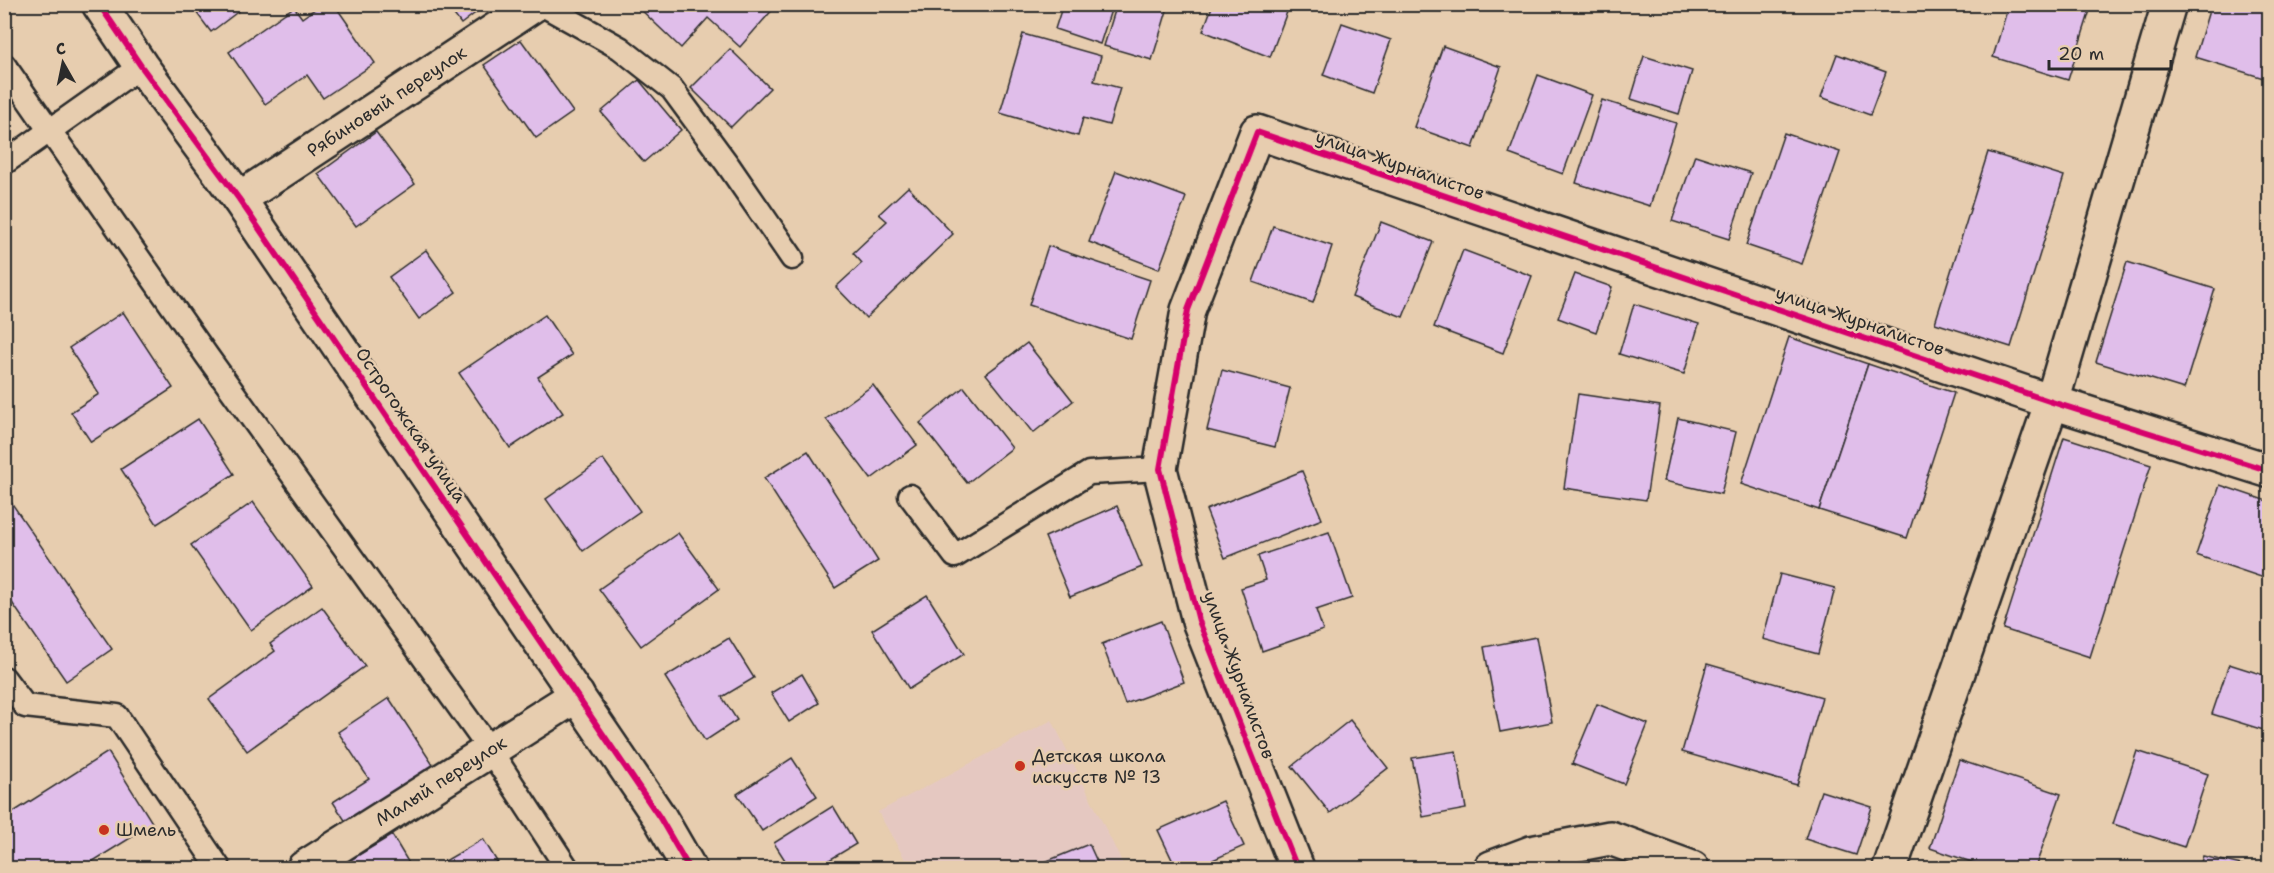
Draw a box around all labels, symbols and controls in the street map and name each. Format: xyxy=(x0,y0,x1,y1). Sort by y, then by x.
north arrow xyxy=(33,33,93,93)
scale bar xyxy=(2049,33,2170,71)
text: С xyxy=(54,38,67,60)
street label: Рябиновый переулок xyxy=(302,40,472,163)
text: 20 m xyxy=(2058,42,2104,66)
street label: улица Журналистов xyxy=(1312,125,1488,205)
street label: улица Журналистов xyxy=(1772,281,1948,361)
street label: Острогожская улица xyxy=(350,343,472,507)
street label: улица Журналистов xyxy=(1197,588,1281,762)
street label: Малый переулок xyxy=(371,730,511,832)
place label: Детская школа искусств № 13 xyxy=(1032,744,1166,789)
marker: Детская школа искусств № 13 xyxy=(1013,759,1027,773)
place label: Шмель xyxy=(116,818,176,842)
marker: Шмель xyxy=(97,823,111,837)

